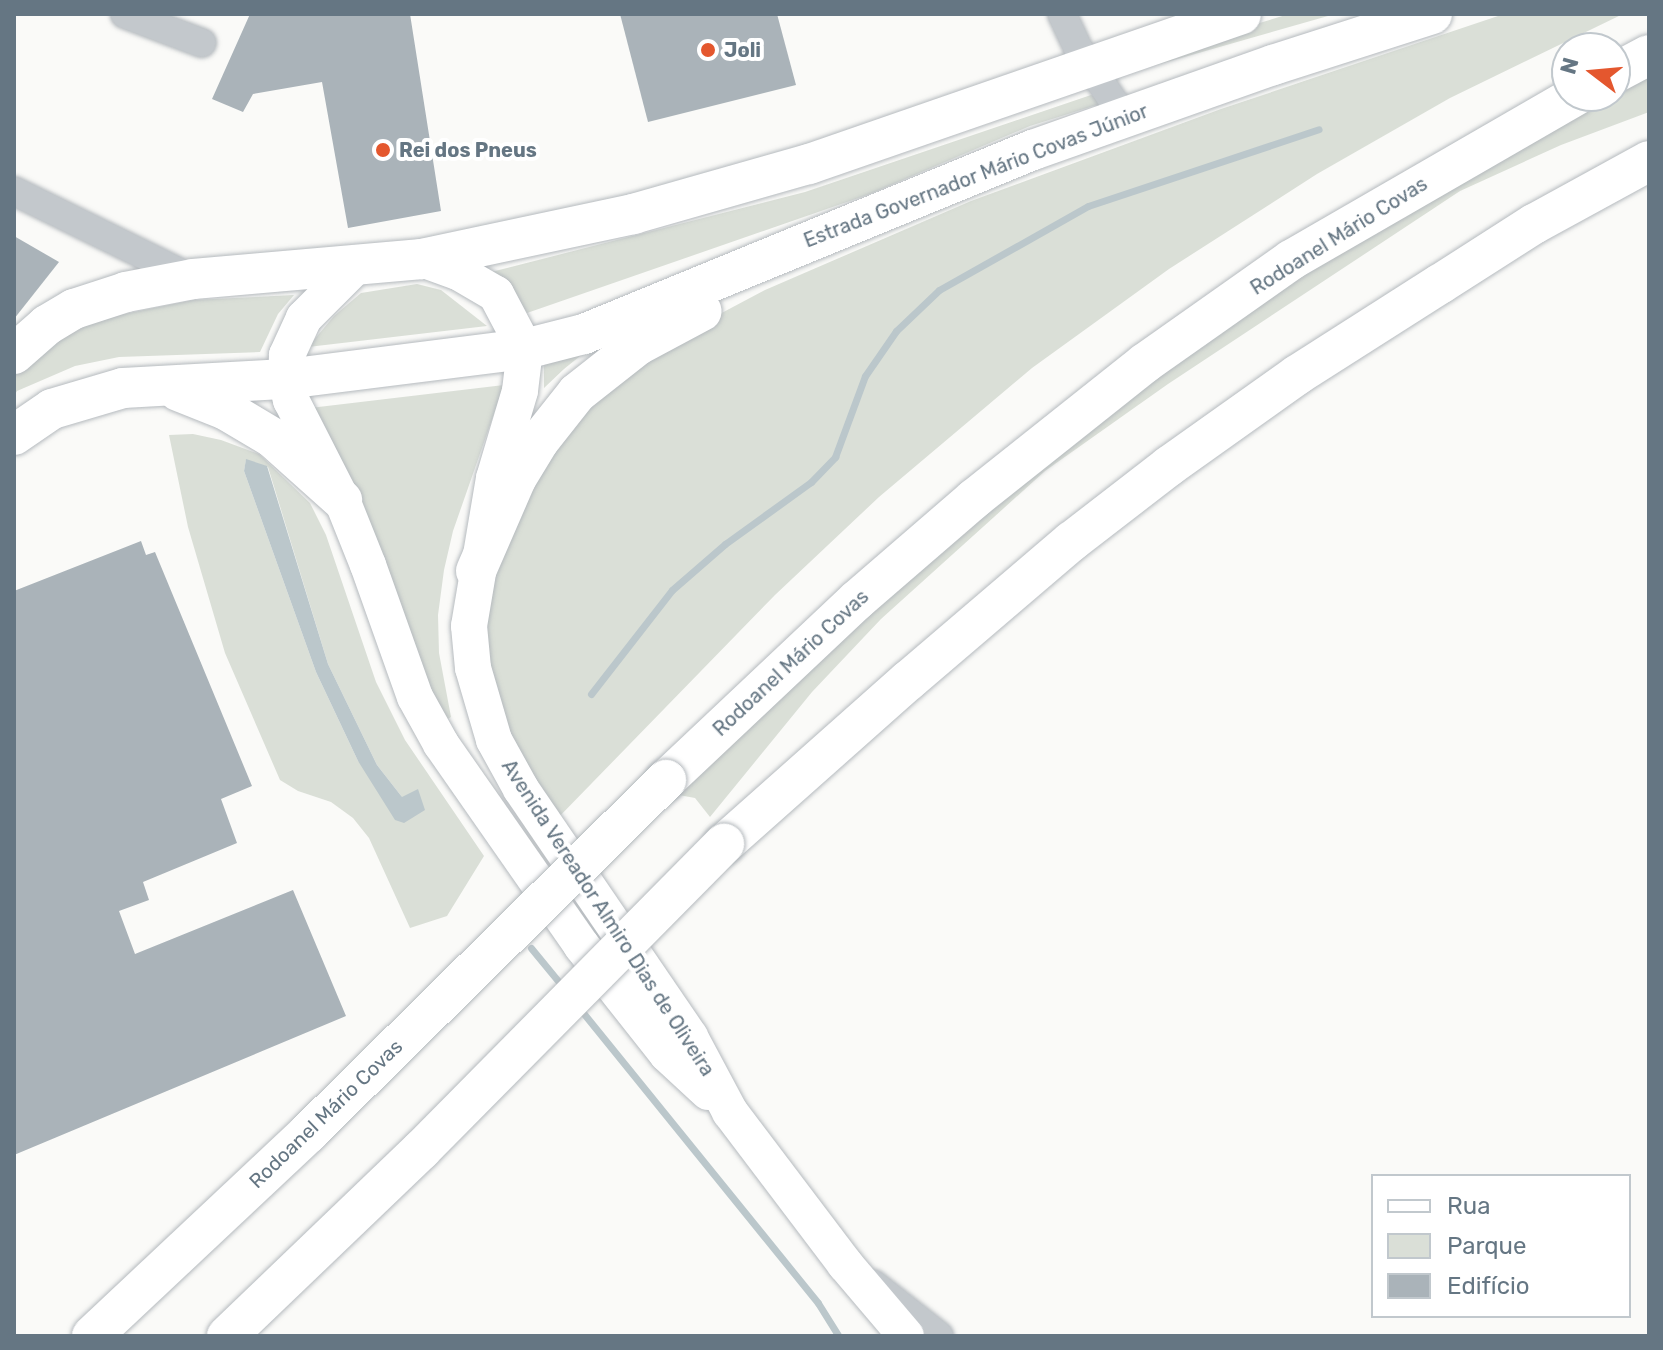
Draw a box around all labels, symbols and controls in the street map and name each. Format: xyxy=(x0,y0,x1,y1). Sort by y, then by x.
north arrow xyxy=(1551,32,1631,112)
place label: Joli xyxy=(724,38,761,62)
marker: Joli xyxy=(699,41,717,59)
text: N xyxy=(1554,54,1585,77)
street label: Estrada Governador Mário Covas Júnior xyxy=(800,99,1152,253)
place label: Rei dos Pneus xyxy=(399,138,537,162)
marker: Rei dos Pneus xyxy=(374,141,392,159)
street label: Rodoanel Mário Covas xyxy=(1246,172,1432,300)
street label: Rodoanel Mário Covas xyxy=(708,585,874,741)
street label: Avenida Vereador Almiro Dias de Oliveira xyxy=(496,755,720,1081)
street label: Rodoanel Mário Covas xyxy=(244,1034,408,1194)
legend xyxy=(1371,1174,1631,1318)
text: Rua xyxy=(1447,1192,1490,1220)
text: Parque xyxy=(1447,1232,1526,1260)
text: Edifício xyxy=(1447,1272,1530,1300)

